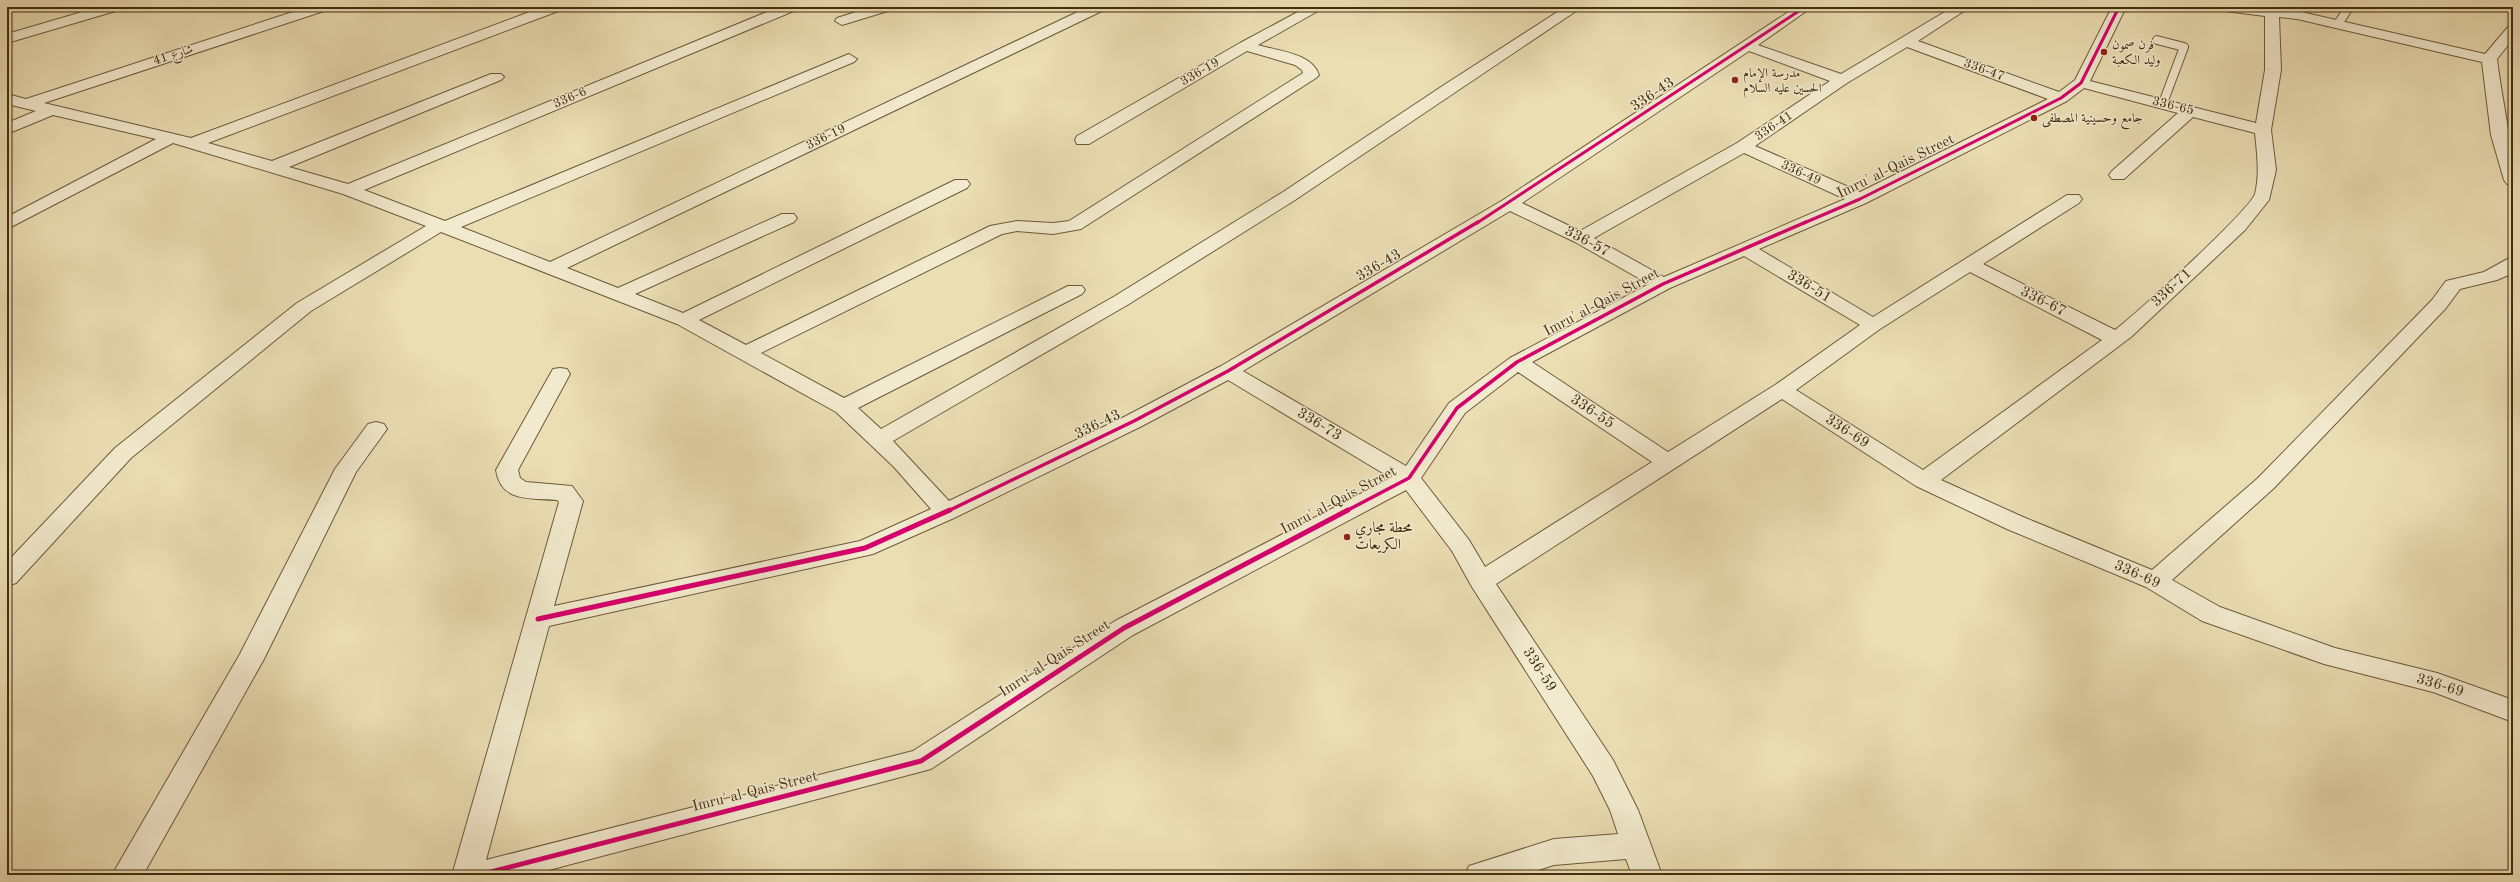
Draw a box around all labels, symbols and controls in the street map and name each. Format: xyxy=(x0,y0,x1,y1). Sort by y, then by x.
place label: فرن صمون وليد الكعبة xyxy=(2112,39,2160,68)
street label: شارع 41 xyxy=(151,42,196,71)
marker: فرن صمون وليد الكعبة xyxy=(2099,47,2109,57)
street label: 336-19 xyxy=(1178,56,1222,88)
street label: 336-47 xyxy=(1962,57,2006,83)
place label: مدرسة الإمام الحسين عليه السلام xyxy=(1743,67,1822,99)
street label: 336-43 xyxy=(1628,75,1678,115)
marker: مدرسة الإمام الحسين عليه السلام xyxy=(1730,75,1740,85)
street label: 336-6 xyxy=(551,85,589,111)
street label: 336-65 xyxy=(2151,95,2195,117)
street label: 336-41 xyxy=(1753,109,1795,143)
place label: جامع وحسينية المصطفى xyxy=(2042,112,2143,130)
marker: جامع وحسينية المصطفى xyxy=(2029,113,2039,123)
street label: 336-19 xyxy=(804,122,848,152)
street label: Imruʾ al-Qais Street xyxy=(1835,132,1957,202)
street label: 336-49 xyxy=(1779,158,1823,188)
street label: 336-57 xyxy=(1562,224,1612,260)
street label: 336-43 xyxy=(1354,247,1404,285)
street label: Imruʾ al-Qais Street xyxy=(1542,266,1662,340)
street label: 336-71 xyxy=(2149,266,2195,310)
street label: 336-51 xyxy=(1784,268,1834,306)
street label: 336-67 xyxy=(2018,284,2068,320)
street label: 336-55 xyxy=(1567,392,1617,432)
street label: 336-73 xyxy=(1294,406,1344,444)
street label: 336-43 xyxy=(1073,408,1123,442)
street label: 336-69 xyxy=(1822,412,1872,452)
street label: Imruʾ al-Qais Street xyxy=(1279,464,1399,538)
place label: محطة مجاري الكريعات xyxy=(1355,521,1412,554)
marker: محطة مجاري الكريعات xyxy=(1342,532,1352,542)
street label: 336-69 xyxy=(2112,558,2162,592)
street label: Imruʾ al-Qais Street xyxy=(997,618,1113,700)
street label: 336-59 xyxy=(1519,645,1559,695)
street label: 336-69 xyxy=(2414,672,2466,700)
street label: Imruʾ al-Qais Street xyxy=(691,769,819,815)

